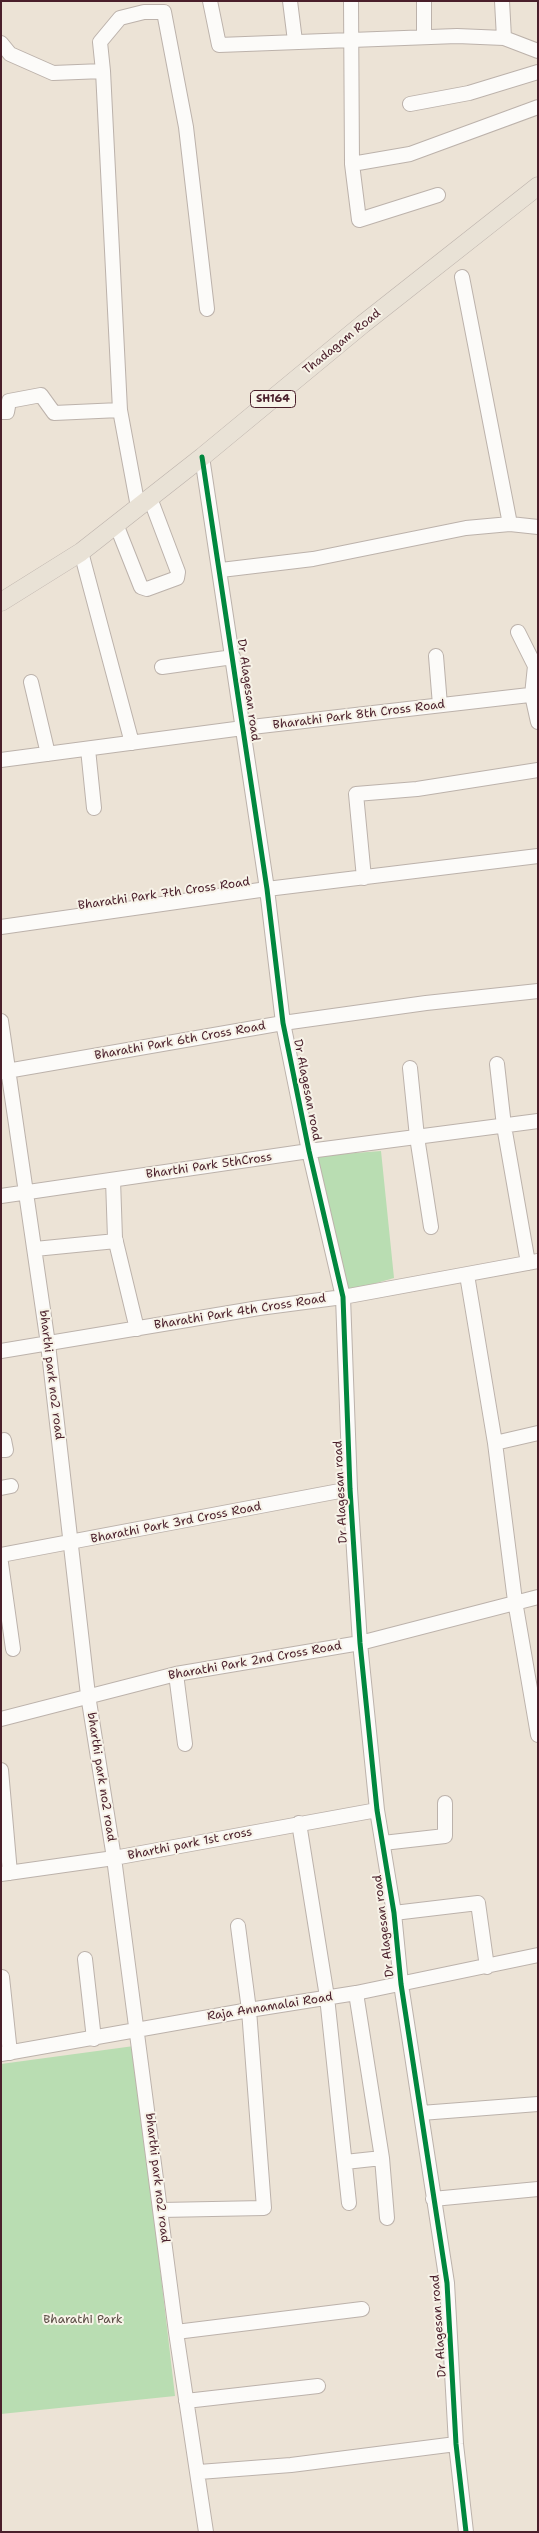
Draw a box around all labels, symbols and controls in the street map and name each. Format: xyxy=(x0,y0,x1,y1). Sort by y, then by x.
street label: Thadagam Road xyxy=(300,306,384,378)
road number: SH164 xyxy=(250,390,296,408)
street label: Dr Alagesan road xyxy=(234,638,262,742)
street label: Bharathi Park 8th Cross Road xyxy=(272,697,446,733)
street label: Bharathi Park 7th Cross Road xyxy=(77,875,251,913)
street label: Bharathi Park 6th Cross Road xyxy=(93,1019,267,1063)
street label: Dr Alagesan road xyxy=(290,1038,324,1142)
street label: Bharthi Park 5thCross xyxy=(145,1150,273,1182)
street label: Bharathi Park 4th Cross Road xyxy=(153,1291,327,1333)
street label: bharthi park no2 road xyxy=(36,1309,66,1441)
street label: Dr Alagesan road xyxy=(331,1440,351,1544)
street label: Bharathi Park 3rd Cross Road xyxy=(89,1499,263,1547)
street label: Bharathi Park 2nd Cross Road xyxy=(167,1639,343,1683)
street label: bharthi park no2 road xyxy=(84,1711,118,1843)
street label: Bharthi park 1st cross xyxy=(127,1825,253,1863)
street label: Dr Alagesan road xyxy=(371,1874,397,1978)
street label: Raja Annamalai Road xyxy=(206,1990,334,2024)
street label: bharthi park no2 road xyxy=(142,2112,172,2244)
street label: Dr Alagesan road xyxy=(428,2274,450,2378)
park label: Bharathi Park xyxy=(43,2313,123,2327)

